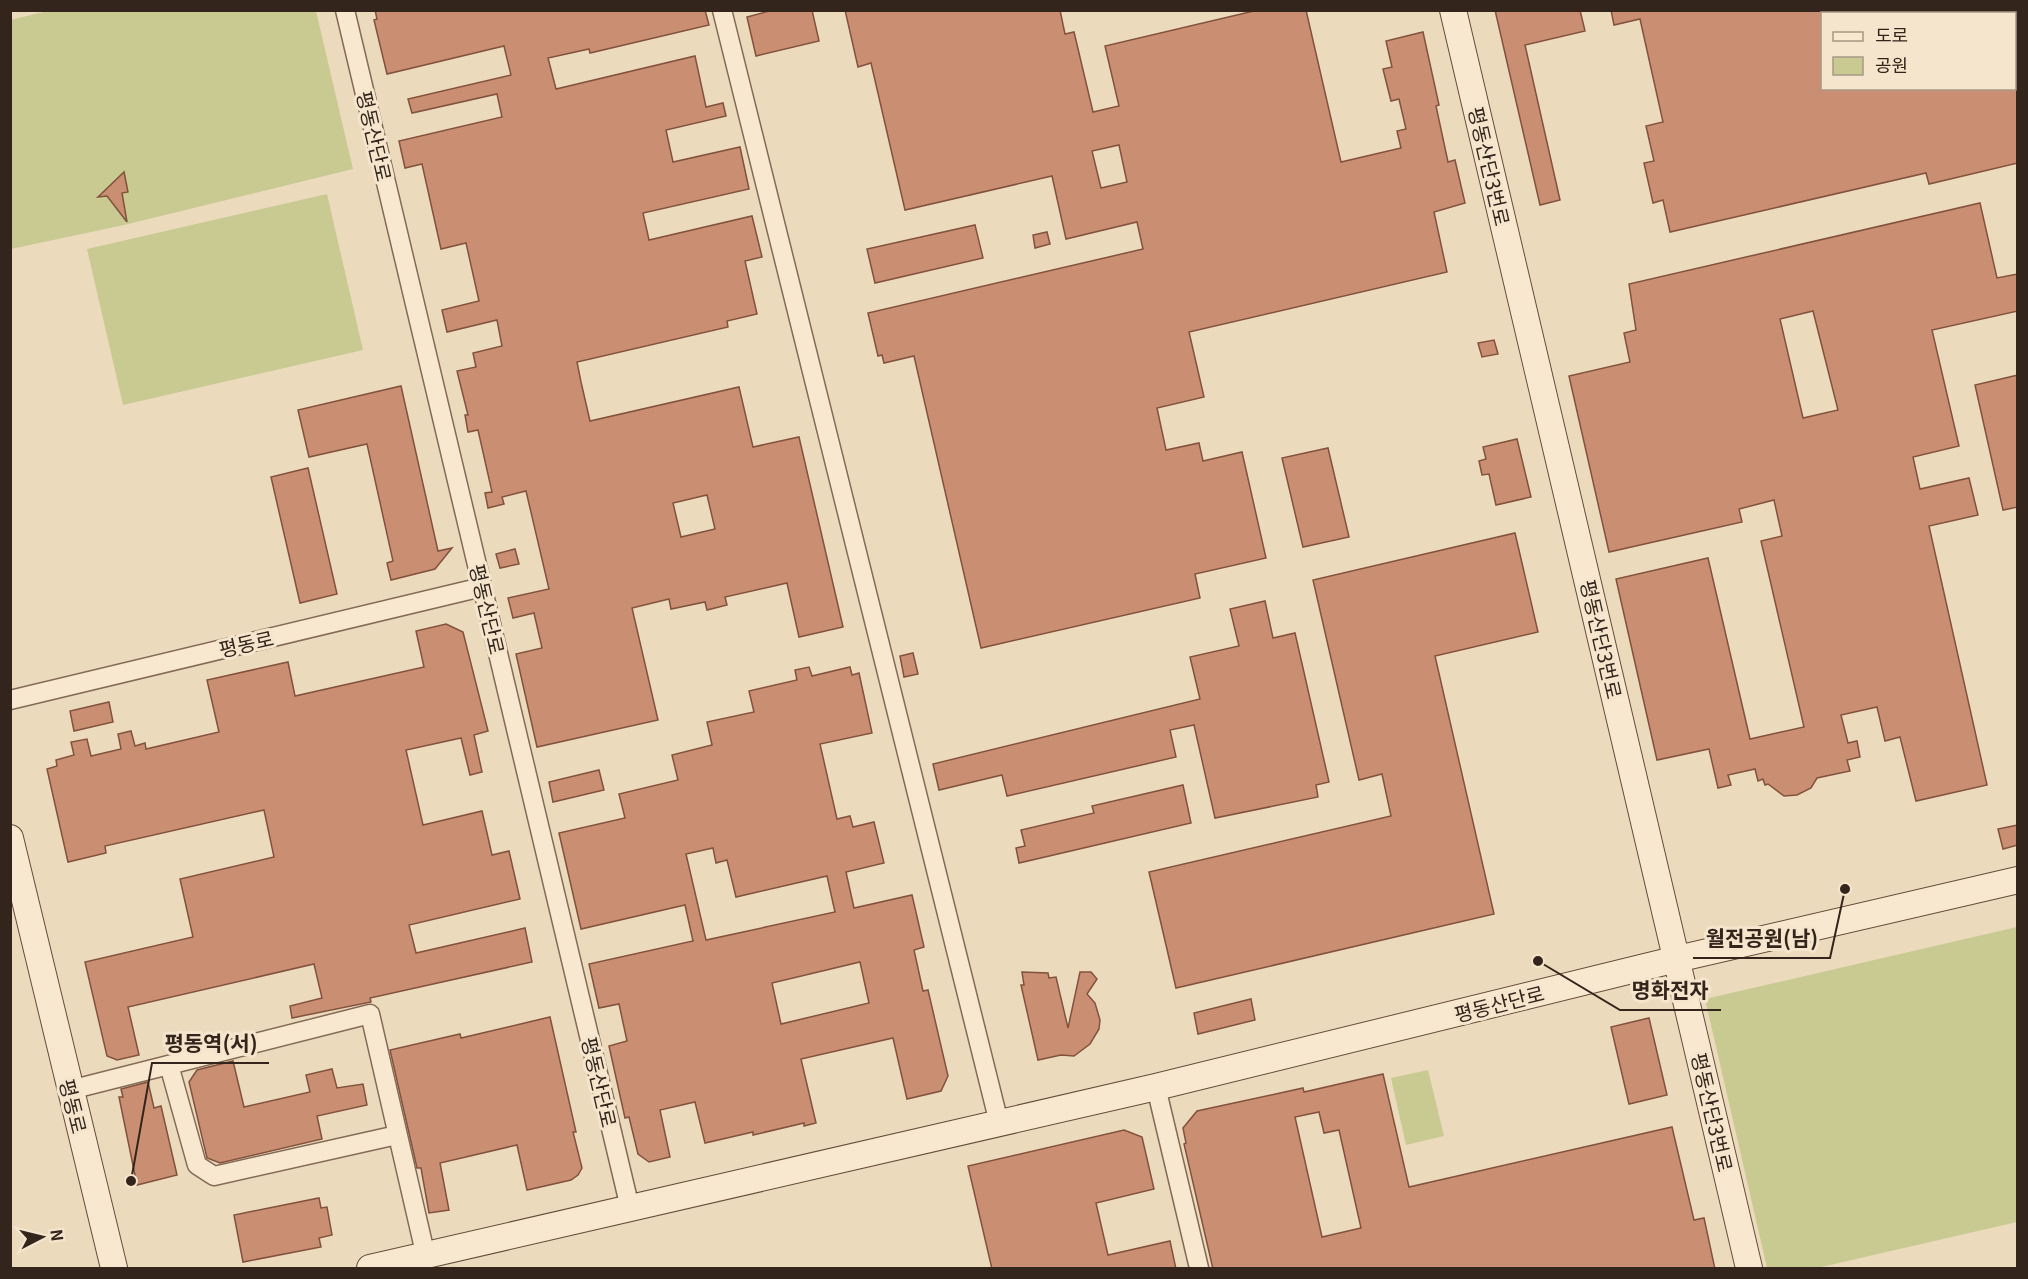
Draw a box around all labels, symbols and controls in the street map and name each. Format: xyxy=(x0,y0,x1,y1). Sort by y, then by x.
legend xyxy=(1821,12,2016,90)
text: 도로 xyxy=(1875,21,1908,47)
text: 공원 xyxy=(1875,51,1908,77)
street label: 평동산단로 xyxy=(351,88,399,184)
street label: 평동산단3번로 xyxy=(1462,104,1518,228)
street label: 평동산단로 xyxy=(464,561,512,657)
street label: 평동산단3번로 xyxy=(1574,577,1630,701)
street label: 평동로 xyxy=(216,623,276,663)
callout: 월전공원(남) xyxy=(1693,919,1830,958)
text: 월전공원(남) xyxy=(1706,922,1818,952)
callout: 명화전자 xyxy=(1620,971,1721,1010)
text: 명화전자 xyxy=(1631,974,1709,1004)
street label: 평동산단로 xyxy=(1451,978,1547,1028)
callout: 평동역(서) xyxy=(152,1024,269,1063)
text: 평동역(서) xyxy=(164,1027,258,1057)
street label: 평동산단로 xyxy=(576,1034,624,1130)
street label: 평동산단3번로 xyxy=(1685,1050,1741,1174)
street label: 평동로 xyxy=(53,1076,95,1136)
north arrow xyxy=(12,1207,72,1267)
text: N xyxy=(45,1228,71,1242)

